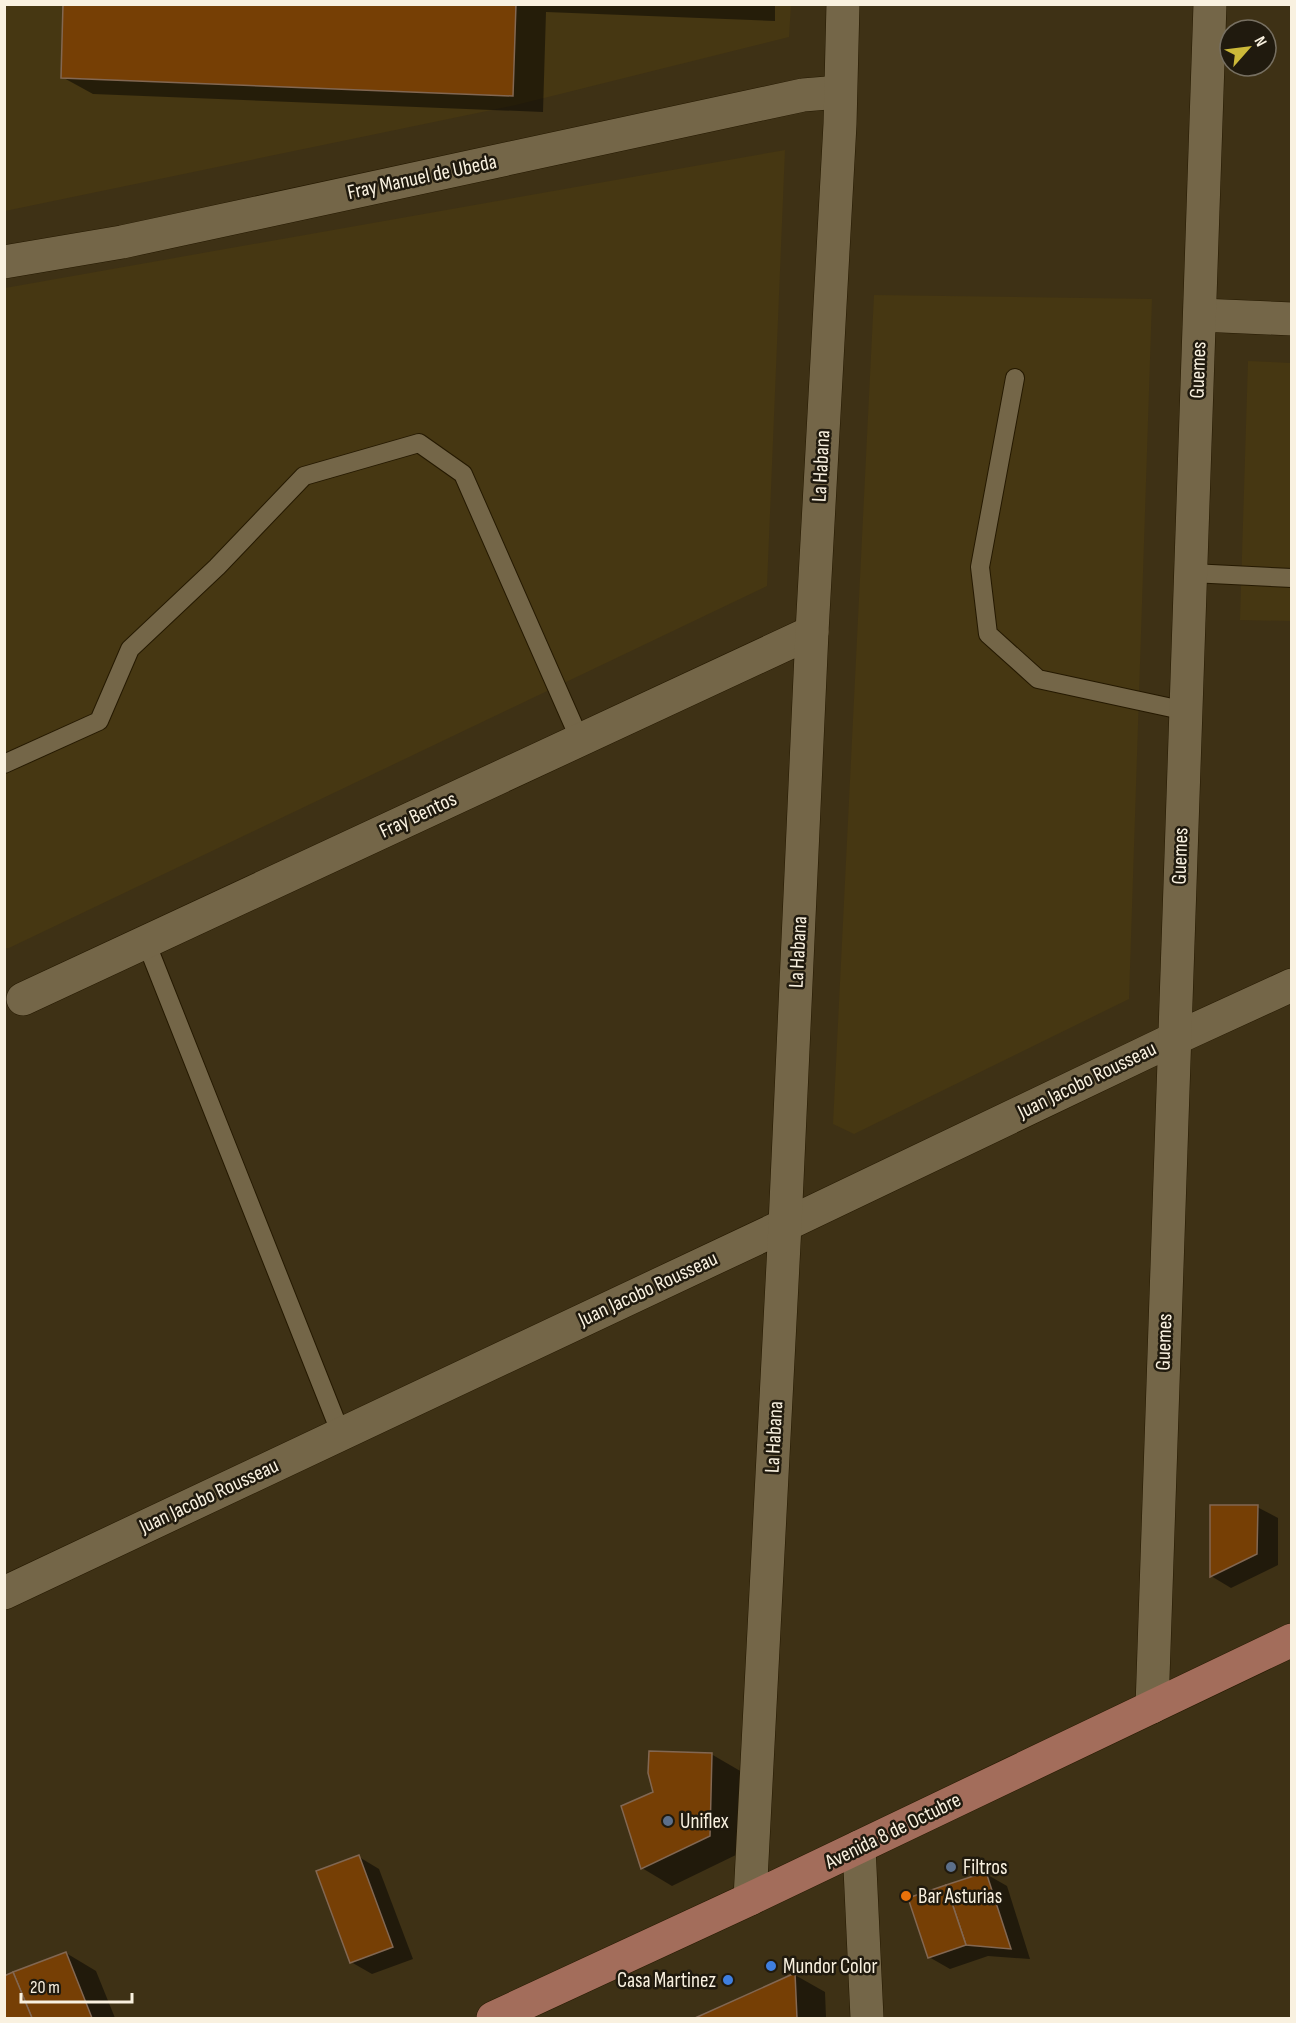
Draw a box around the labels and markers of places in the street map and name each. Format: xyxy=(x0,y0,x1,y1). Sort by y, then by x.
place label: Uniflex xyxy=(680,1809,729,1834)
marker: Uniflex xyxy=(661,1814,675,1828)
place label: Filtros xyxy=(963,1855,1007,1880)
marker: Filtros xyxy=(944,1860,958,1874)
place label: Bar Asturias xyxy=(918,1884,1002,1909)
marker: Bar Asturias xyxy=(899,1889,913,1903)
place label: Mundor Color xyxy=(783,1954,877,1979)
marker: Mundor Color xyxy=(764,1959,778,1973)
place label: Casa Martinez xyxy=(617,1968,716,1993)
marker: Casa Martinez xyxy=(721,1973,735,1987)

